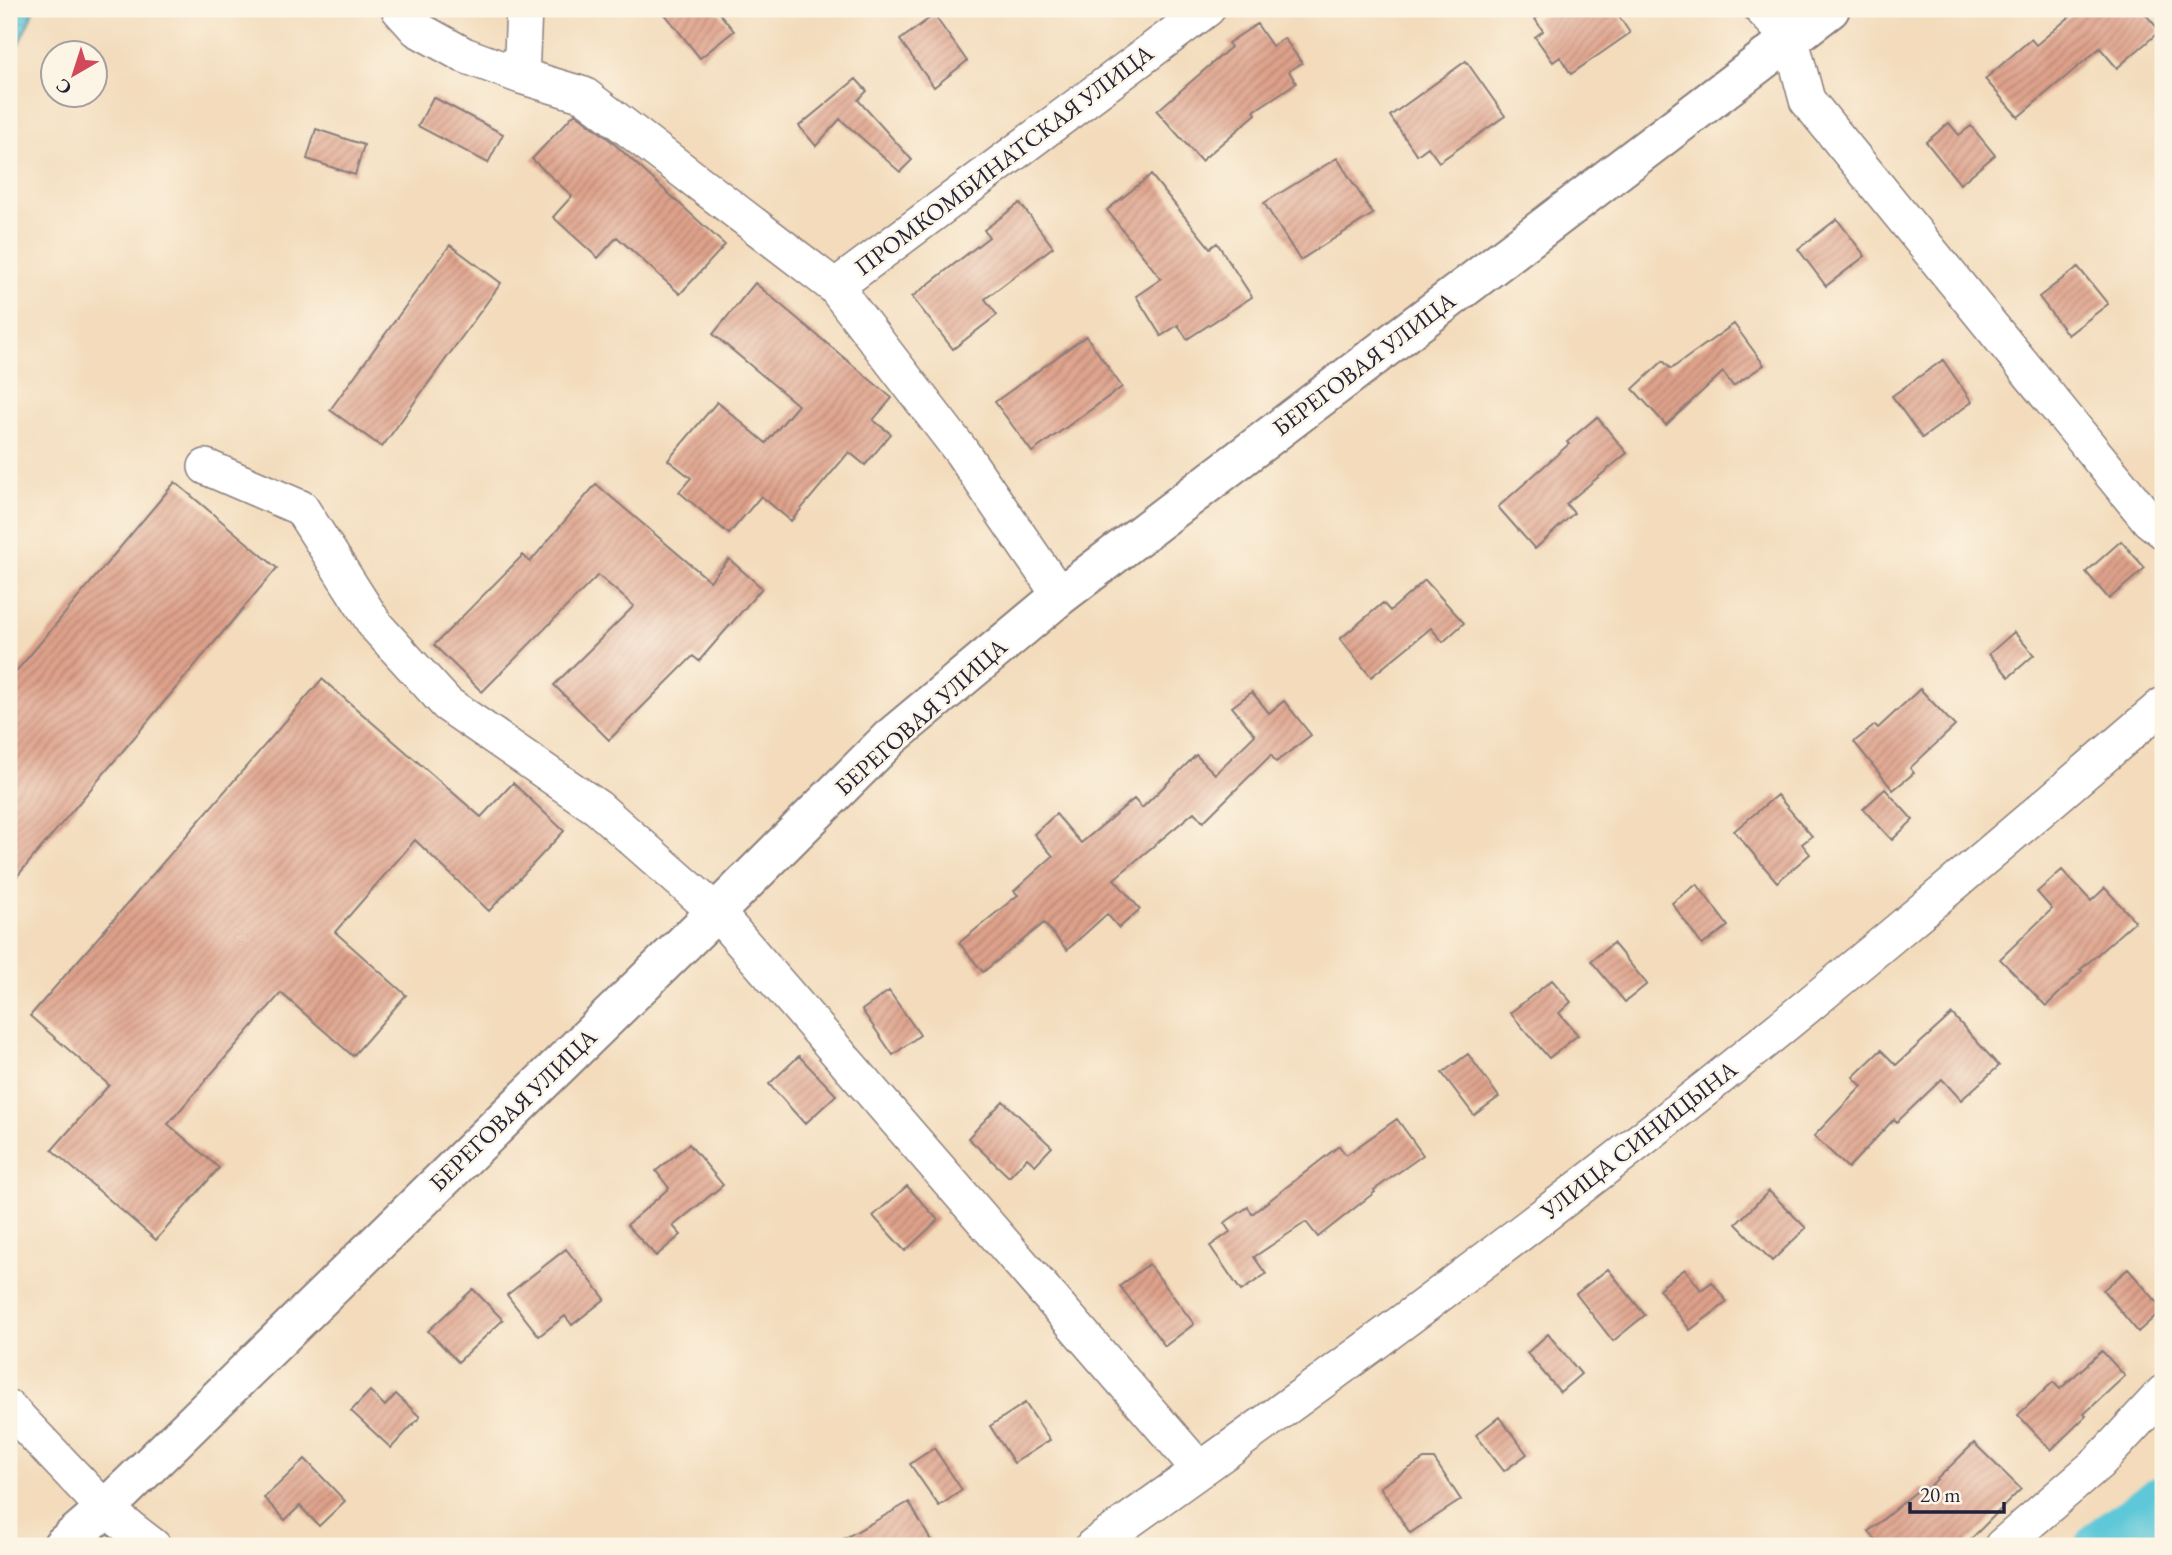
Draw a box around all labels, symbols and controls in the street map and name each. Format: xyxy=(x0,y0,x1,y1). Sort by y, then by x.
street label: ПРОМКОМБИНАТСКАЯ УЛИЦА xyxy=(848,37,1160,282)
north arrow xyxy=(38,38,108,108)
text: С xyxy=(51,73,77,101)
street label: БЕРЕГОВАЯ УЛИЦА xyxy=(1266,284,1462,443)
street label: БЕРЕГОВАЯ УЛИЦА xyxy=(828,631,1014,802)
street label: БЕРЕГОВАЯ УЛИЦА xyxy=(422,1021,603,1198)
street label: УЛИЦА СИНИЦЫНА xyxy=(1534,1053,1743,1227)
scale bar xyxy=(1910,1471,2004,1515)
text: 20 m xyxy=(1920,1481,1961,1508)

